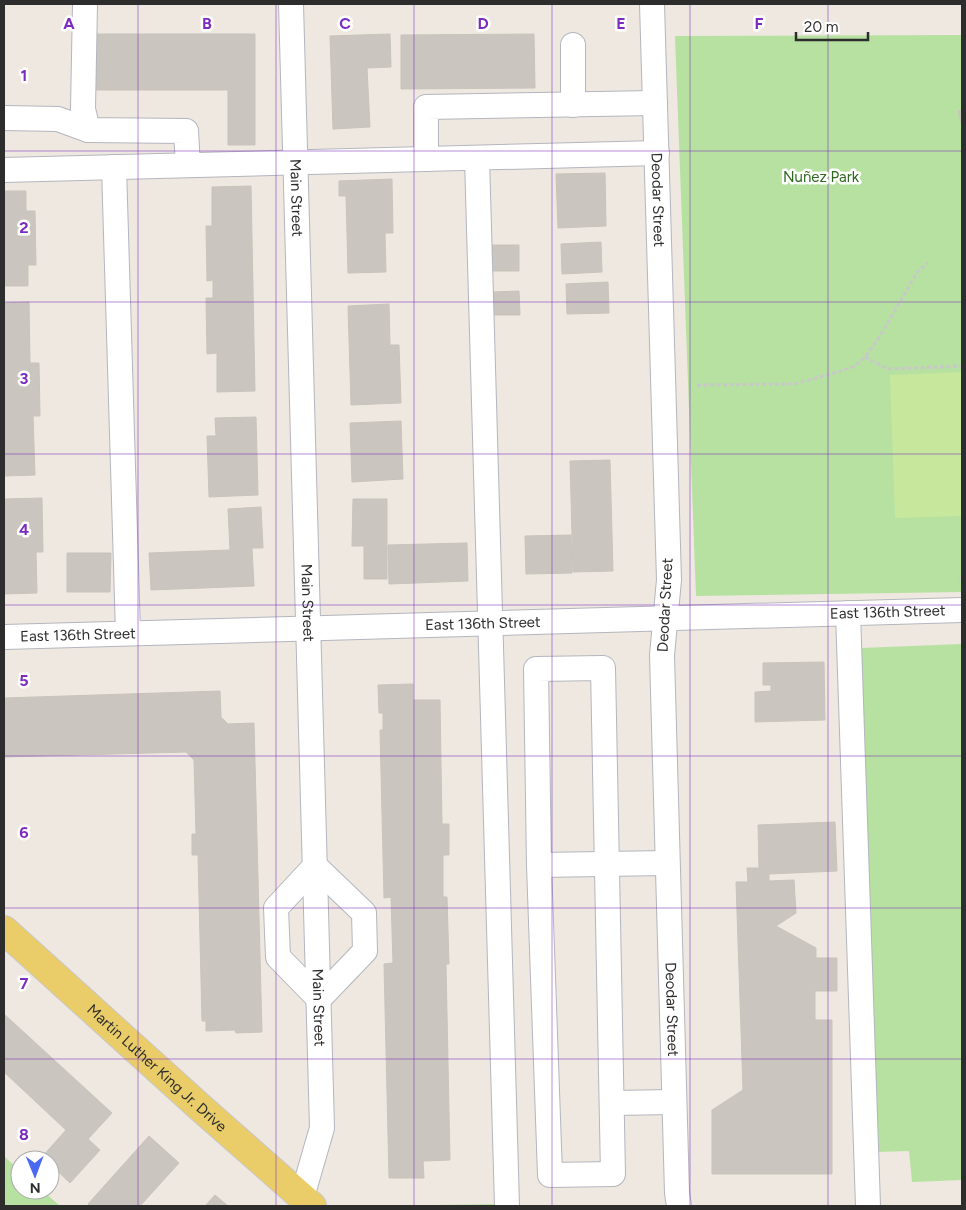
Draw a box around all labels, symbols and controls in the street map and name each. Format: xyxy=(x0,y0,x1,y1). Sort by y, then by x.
scale bar xyxy=(796,10,868,42)
text: A xyxy=(63,14,75,33)
text: B xyxy=(202,14,212,33)
text: C xyxy=(339,14,351,33)
text: D xyxy=(477,14,489,33)
text: E xyxy=(616,14,626,33)
text: F xyxy=(755,14,764,33)
text: 20 m xyxy=(804,18,838,36)
text: 1 xyxy=(21,66,27,85)
street label: Deodar Street xyxy=(647,152,668,248)
street label: Main Street xyxy=(286,159,306,237)
park label: Nuñez Park xyxy=(783,168,860,186)
text: 2 xyxy=(19,218,29,237)
text: 3 xyxy=(20,369,29,388)
text: 4 xyxy=(19,520,29,539)
street label: Deodar Street xyxy=(654,557,676,653)
street label: Main Street xyxy=(297,564,318,642)
street label: East 136th Street xyxy=(830,601,946,623)
street label: East 136th Street xyxy=(425,613,541,634)
street label: East 136th Street xyxy=(20,624,136,646)
text: 5 xyxy=(19,671,29,690)
text: 6 xyxy=(19,823,29,842)
street label: Deodar Street xyxy=(662,962,682,1057)
street label: Main Street xyxy=(309,968,329,1047)
text: 7 xyxy=(20,974,29,993)
street label: Martin Luther King Jr. Drive xyxy=(83,1000,230,1136)
text: 8 xyxy=(19,1125,29,1144)
north arrow xyxy=(10,1150,60,1200)
text: N xyxy=(30,1179,41,1196)

